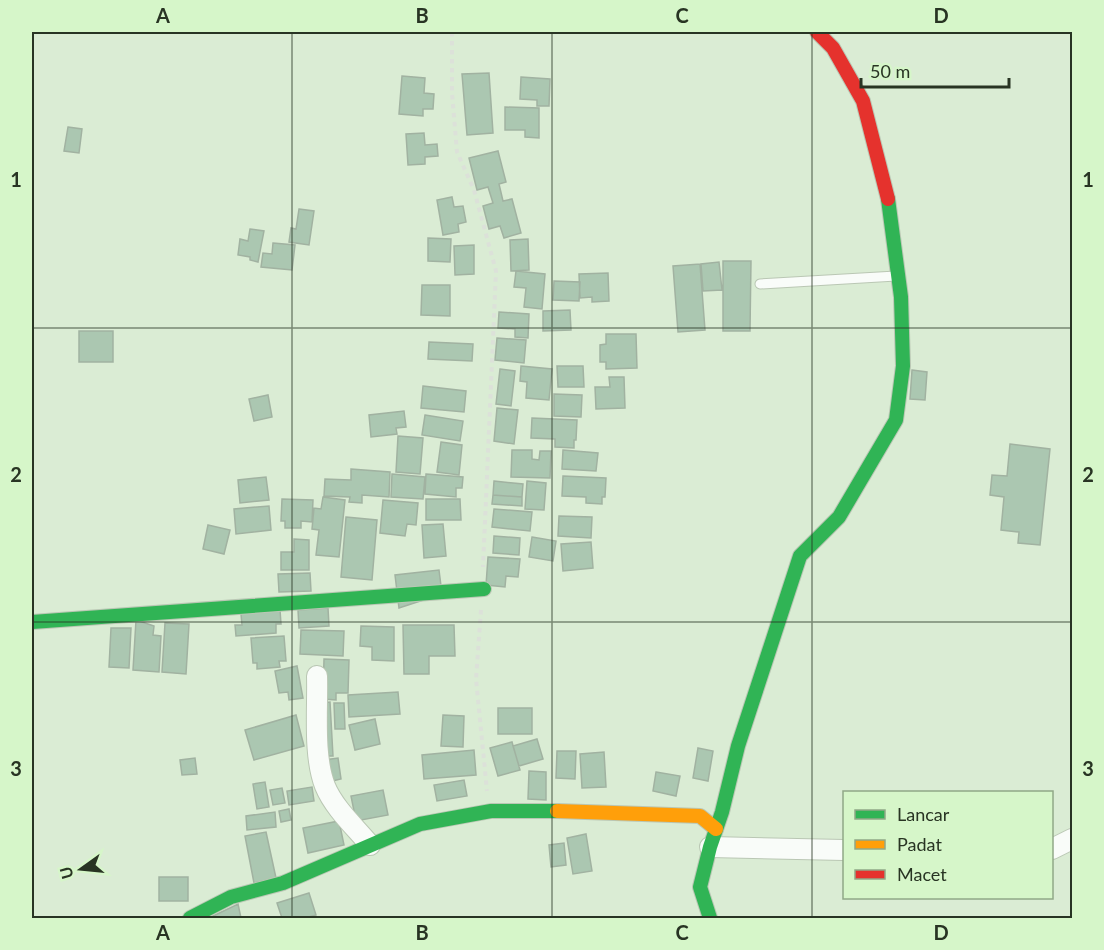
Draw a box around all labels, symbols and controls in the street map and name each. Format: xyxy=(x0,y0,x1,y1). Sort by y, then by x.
text: A xyxy=(155,3,170,27)
text: B xyxy=(415,3,429,27)
text: C xyxy=(675,3,689,27)
text: D xyxy=(933,3,949,27)
scale bar xyxy=(861,51,1010,89)
text: 50 m xyxy=(870,60,910,82)
text: 1 xyxy=(10,167,22,191)
text: 1 xyxy=(1082,167,1094,191)
text: 2 xyxy=(10,462,22,486)
text: 2 xyxy=(1082,462,1094,486)
text: 3 xyxy=(10,756,22,780)
text: 3 xyxy=(1082,756,1094,780)
legend xyxy=(843,791,1053,899)
text: Lancar xyxy=(897,803,950,825)
text: Padat xyxy=(897,833,942,855)
north arrow xyxy=(51,839,111,899)
text: Macet xyxy=(897,863,947,885)
text: U xyxy=(55,865,77,881)
text: A xyxy=(155,920,170,944)
text: B xyxy=(415,920,429,944)
text: C xyxy=(675,920,689,944)
text: D xyxy=(933,920,949,944)

